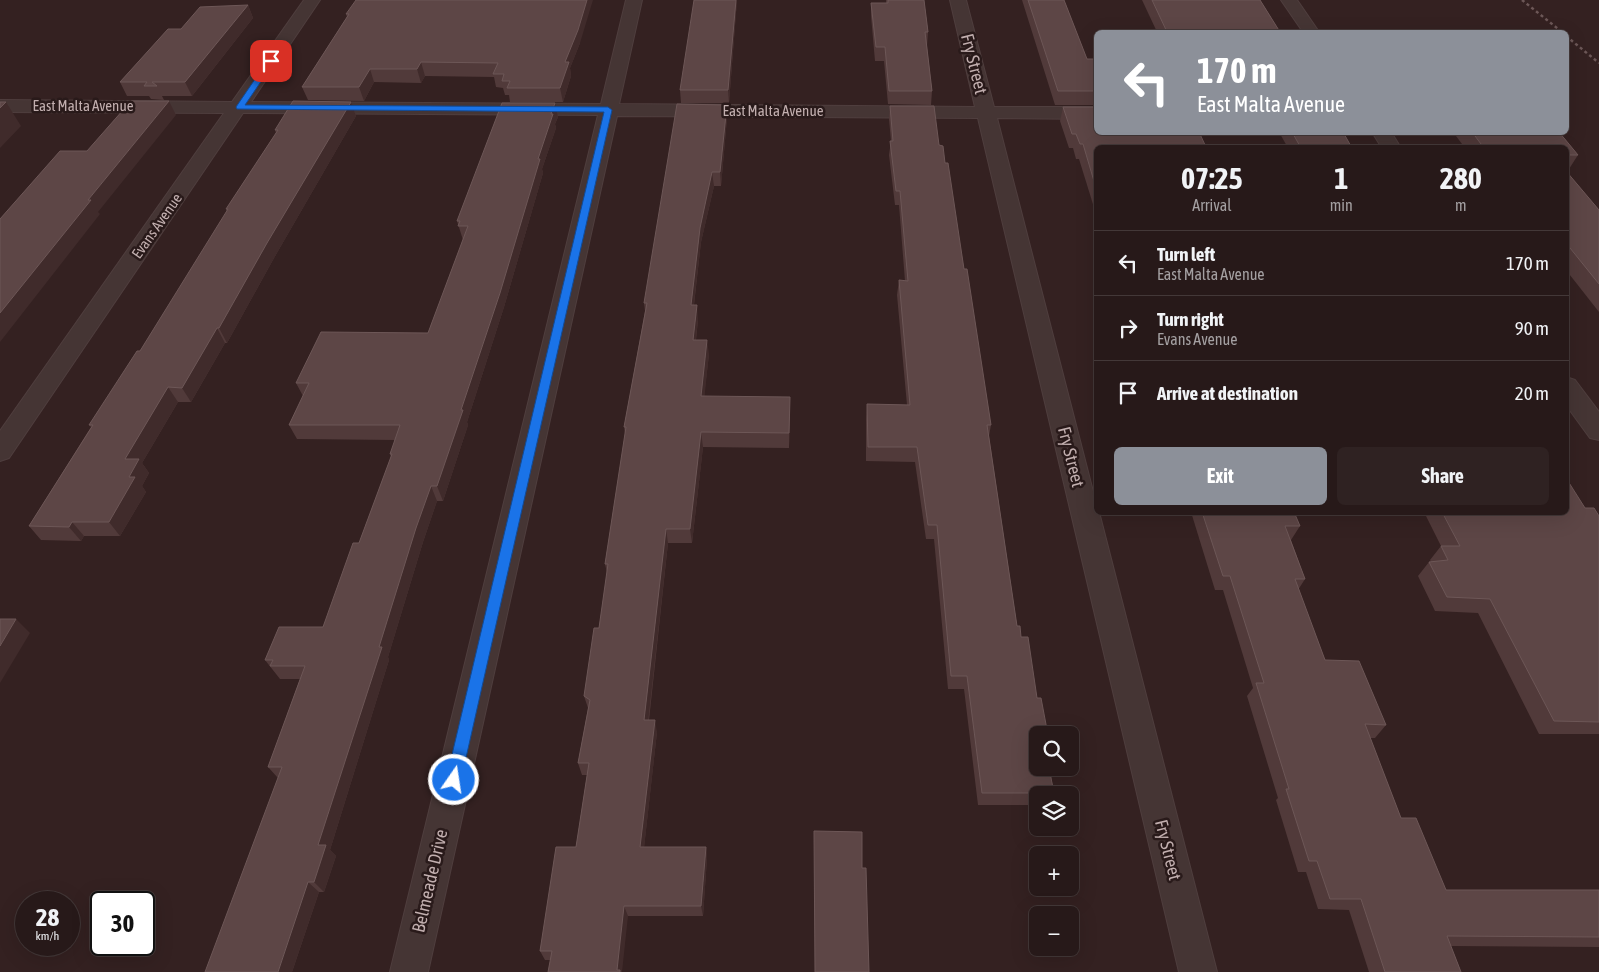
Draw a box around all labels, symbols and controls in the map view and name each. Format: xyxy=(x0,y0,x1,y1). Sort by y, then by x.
street label: Fry Street xyxy=(957,31,992,96)
pin xyxy=(250,40,292,82)
icon: arrive xyxy=(257,47,285,75)
icon: left xyxy=(1114,50,1179,115)
text: 170 m xyxy=(1197,50,1276,90)
text: East Malta Avenue xyxy=(1197,91,1345,117)
street label: East Malta Avenue xyxy=(33,97,134,114)
street label: East Malta Avenue xyxy=(723,102,824,119)
text: 07:25 xyxy=(1181,161,1243,195)
text: 1 xyxy=(1334,161,1348,195)
text: 280 xyxy=(1440,161,1482,195)
street label: Evans Avenue xyxy=(128,190,185,262)
text: Arrival xyxy=(1192,196,1231,214)
text: min xyxy=(1330,196,1353,214)
text: m xyxy=(1455,196,1467,214)
text: Turn left xyxy=(1157,243,1215,265)
icon: left xyxy=(1114,249,1142,277)
text: 170 m xyxy=(1506,252,1549,274)
text: East Malta Avenue xyxy=(1157,265,1265,283)
text: Turn right xyxy=(1157,308,1224,330)
icon: right xyxy=(1114,314,1142,342)
text: 90 m xyxy=(1515,317,1549,339)
text: Evans Avenue xyxy=(1157,330,1238,348)
icon: arrive xyxy=(1114,379,1142,407)
text: Arrive at destination xyxy=(1157,382,1298,404)
text: 20 m xyxy=(1515,382,1549,404)
street label: Fry Street xyxy=(1054,424,1089,489)
button: Exit xyxy=(1114,447,1327,505)
button: Share xyxy=(1337,447,1549,505)
map controls xyxy=(1029,726,1079,956)
button: search xyxy=(1029,726,1079,776)
position arrow xyxy=(427,753,479,805)
button: layers xyxy=(1029,786,1079,836)
street label: Fry Street xyxy=(1151,817,1186,882)
street label: Belmeade Drive xyxy=(407,827,452,934)
button: + xyxy=(1029,846,1079,896)
speed limit sign: 30 xyxy=(90,891,155,956)
text: 28 xyxy=(36,903,59,931)
button: − xyxy=(1029,906,1079,956)
text: km/h xyxy=(36,929,59,943)

